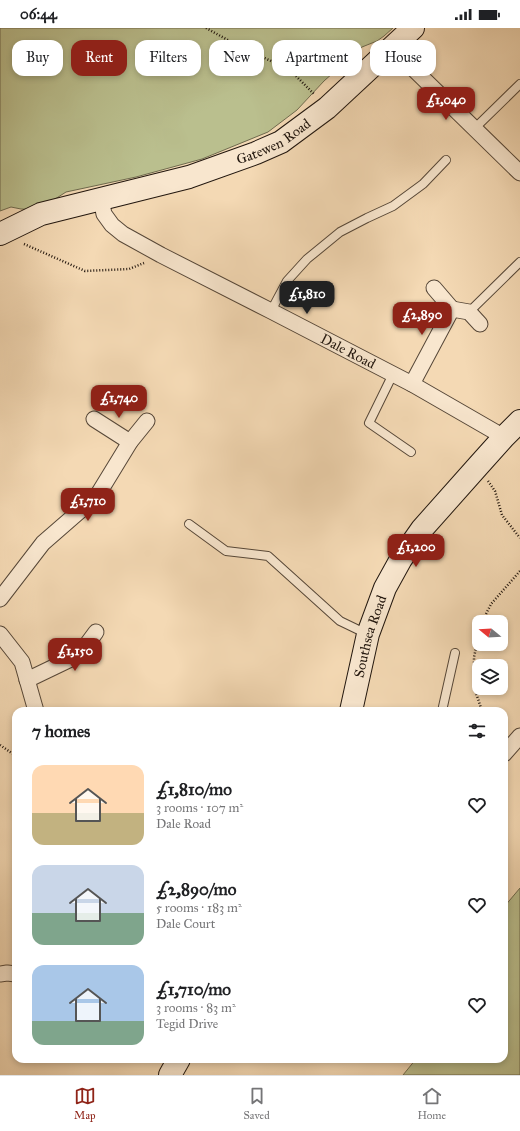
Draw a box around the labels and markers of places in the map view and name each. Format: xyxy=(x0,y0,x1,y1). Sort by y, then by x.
pin: £1,040 xyxy=(413,87,479,121)
pin: £1,810 xyxy=(274,281,340,315)
pin: £2,890 xyxy=(389,302,455,336)
pin: £1,740 xyxy=(86,385,152,419)
pin: £1,710 xyxy=(55,488,121,522)
pin: £1,200 xyxy=(383,534,449,568)
pin: £1,150 xyxy=(42,638,108,672)

